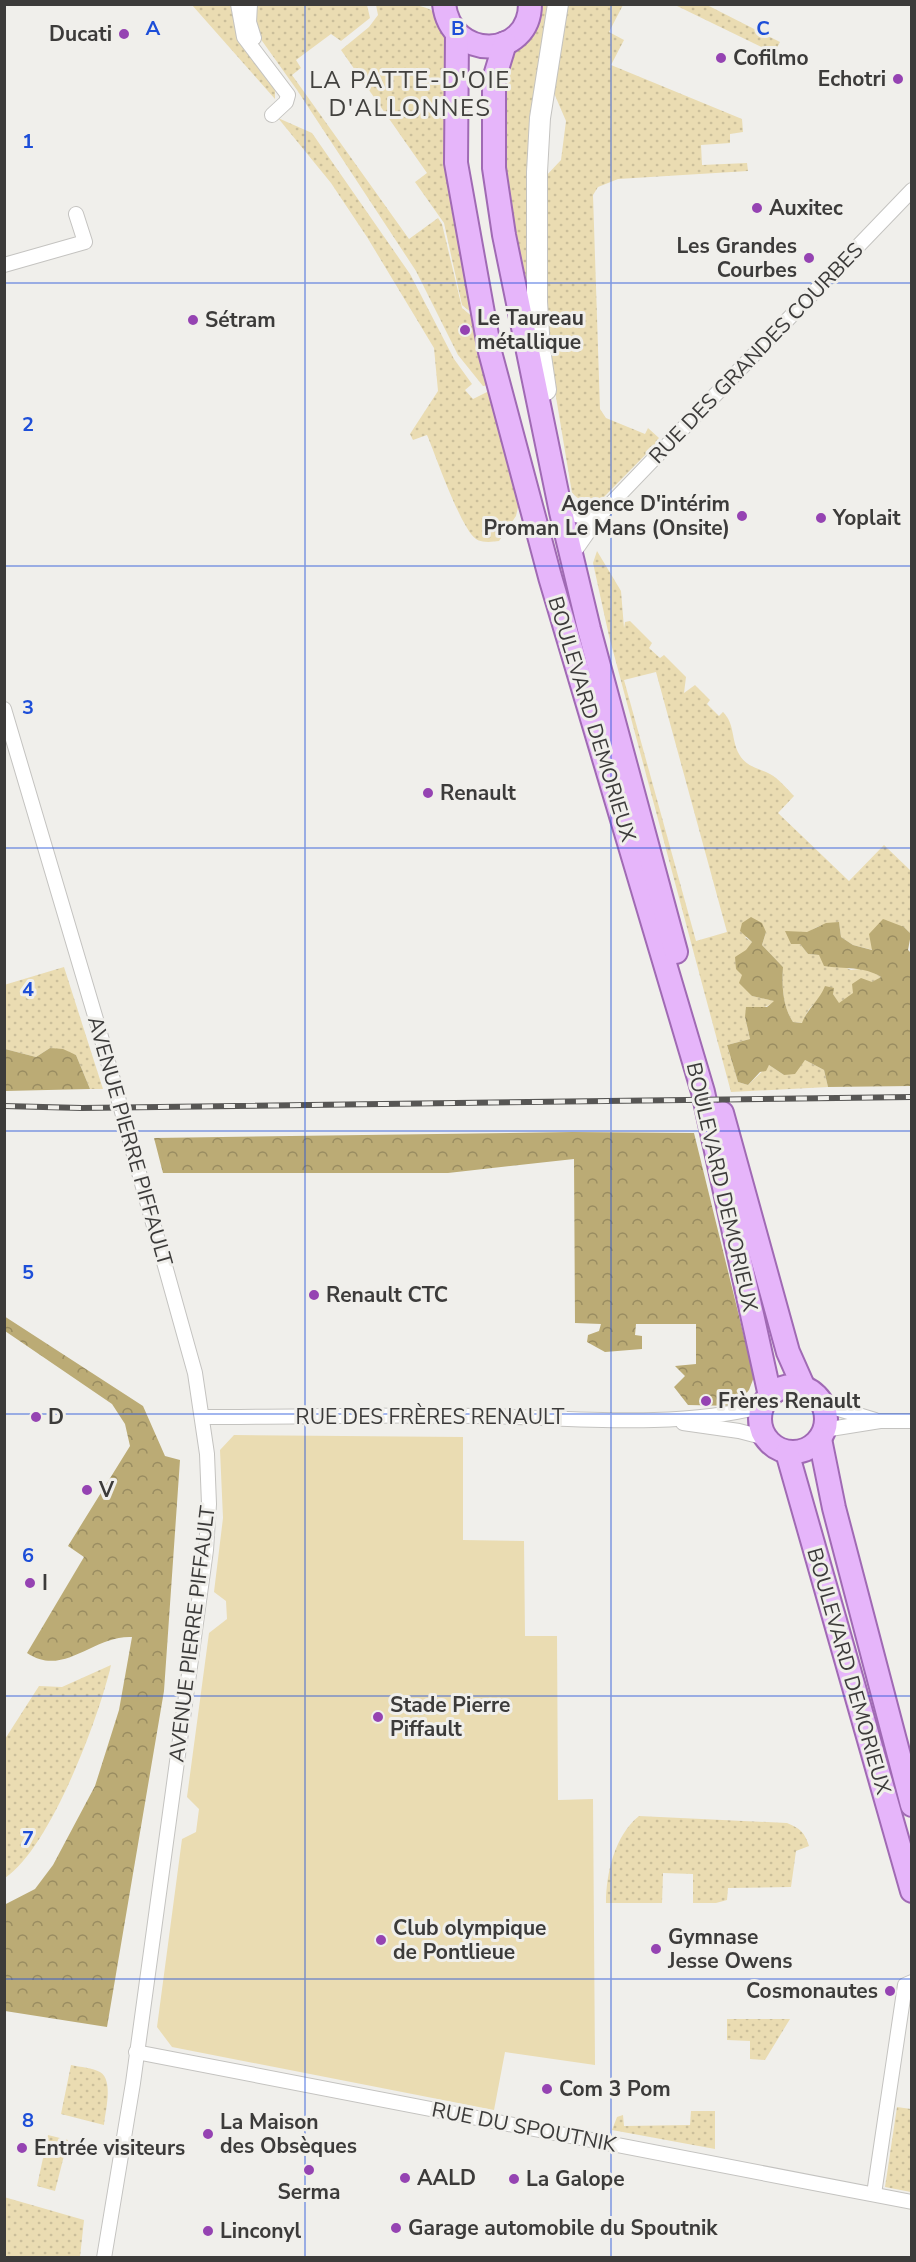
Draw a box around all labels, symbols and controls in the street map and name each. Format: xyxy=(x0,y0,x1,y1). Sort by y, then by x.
text: A xyxy=(146,15,161,42)
text: B xyxy=(451,15,465,42)
text: C xyxy=(756,15,770,42)
place label: Ducati xyxy=(49,20,112,48)
marker: Ducati xyxy=(117,27,131,41)
place label: Cofilmo xyxy=(733,44,809,72)
marker: Cofilmo xyxy=(714,51,728,65)
district label: LA PATTE-D'OIE D'ALLONNES xyxy=(309,64,511,124)
place label: Echotri xyxy=(818,65,886,93)
marker: Echotri xyxy=(891,72,905,86)
text: 1 xyxy=(22,128,34,155)
place label: Auxitec xyxy=(769,194,843,222)
marker: Auxitec xyxy=(750,201,764,215)
place label: Les Grandes Courbes xyxy=(676,232,797,284)
street label: RUE DES GRANDES COURBES xyxy=(643,236,869,470)
marker: Les Grandes Courbes xyxy=(802,251,816,265)
place label: Le Taureau métallique xyxy=(477,304,584,356)
place label: Sétram xyxy=(205,306,276,334)
marker: Sétram xyxy=(186,313,200,327)
marker: Le Taureau métallique xyxy=(458,323,472,337)
text: 2 xyxy=(22,411,34,438)
place label: Agence D'intérim Proman Le Mans (Onsite) xyxy=(483,490,730,542)
place label: Yoplait xyxy=(832,504,901,532)
marker: Agence D'intérim Proman Le Mans (Onsite) xyxy=(735,509,749,523)
marker: Yoplait xyxy=(814,511,828,525)
street label: BOULEVARD DEMORIEUX xyxy=(541,593,643,845)
text: 3 xyxy=(22,694,34,721)
place label: Renault xyxy=(440,779,517,807)
marker: Renault xyxy=(421,786,435,800)
text: 4 xyxy=(22,976,34,1003)
street label: AVENUE PIERRE PIFFAULT xyxy=(81,1013,179,1269)
street label: BOULEVARD DEMORIEUX xyxy=(680,1060,764,1315)
text: 5 xyxy=(22,1259,34,1286)
place label: Renault CTC xyxy=(326,1281,448,1309)
marker: Renault CTC xyxy=(307,1288,321,1302)
place label: Frères Renault xyxy=(718,1387,861,1415)
marker: Frères Renault xyxy=(699,1394,713,1408)
place label: D xyxy=(48,1403,64,1431)
street label: RUE DES FRÈRES RENAULT xyxy=(296,1403,565,1431)
marker: D xyxy=(29,1410,43,1424)
place label: V xyxy=(98,1476,115,1504)
marker: V xyxy=(80,1483,94,1497)
street label: AVENUE PIERRE PIFFAULT xyxy=(162,1504,222,1764)
text: 6 xyxy=(22,1542,34,1569)
street label: BOULEVARD DEMORIEUX xyxy=(800,1545,898,1798)
place label: I xyxy=(42,1569,48,1597)
marker: I xyxy=(23,1576,37,1590)
place label: Stade Pierre Piffault xyxy=(390,1691,510,1743)
marker: Stade Pierre Piffault xyxy=(371,1710,385,1724)
text: 7 xyxy=(22,1825,34,1852)
place label: Club olympique de Pontlieue xyxy=(393,1914,546,1966)
place label: Gymnase Jesse Owens xyxy=(667,1923,793,1975)
marker: Club olympique de Pontlieue xyxy=(374,1933,388,1947)
marker: Gymnase Jesse Owens xyxy=(649,1942,663,1956)
place label: Cosmonautes xyxy=(746,1977,878,2005)
marker: Cosmonautes xyxy=(883,1984,897,1998)
place label: Com 3 Pom xyxy=(559,2075,671,2103)
marker: Com 3 Pom xyxy=(540,2082,554,2096)
street label: RUE DU SPOUTNIK xyxy=(429,2095,619,2159)
text: 8 xyxy=(22,2107,34,2134)
place label: La Maison des Obsèques xyxy=(220,2108,357,2160)
marker: La Maison des Obsèques xyxy=(201,2127,215,2141)
place label: Entrée visiteurs xyxy=(34,2134,185,2162)
marker: Entrée visiteurs xyxy=(15,2141,29,2155)
marker: Serma xyxy=(302,2163,316,2177)
place label: AALD xyxy=(417,2164,476,2192)
place label: La Galope xyxy=(526,2165,625,2193)
marker: AALD xyxy=(398,2171,412,2185)
marker: La Galope xyxy=(507,2172,521,2186)
place label: Serma xyxy=(278,2178,340,2206)
place label: Garage automobile du Spoutnik xyxy=(408,2214,718,2242)
place label: Linconyl xyxy=(220,2217,301,2245)
marker: Garage automobile du Spoutnik xyxy=(389,2221,403,2235)
marker: Linconyl xyxy=(201,2224,215,2238)

